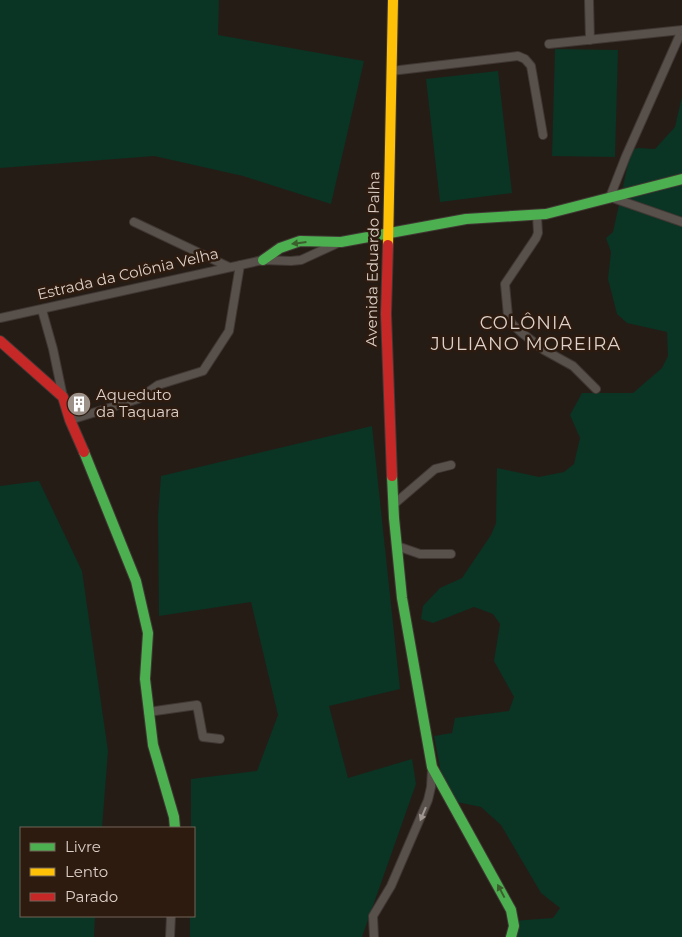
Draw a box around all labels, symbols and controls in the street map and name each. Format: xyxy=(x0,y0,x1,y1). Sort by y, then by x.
street label: Avenida Eduardo Palha xyxy=(361,171,384,347)
one-way arrow xyxy=(291,239,307,247)
street label: Estrada da Colônia Velha xyxy=(35,243,220,304)
district label: COLÔNIA JULIANO MOREIRA xyxy=(430,312,621,355)
place label: Aqueduto da Taquara xyxy=(96,385,179,421)
building icon: Aqueduto da Taquara xyxy=(66,391,92,417)
one-way arrow xyxy=(418,807,426,821)
legend xyxy=(20,827,195,917)
text: Livre xyxy=(65,837,101,856)
text: Lento xyxy=(65,862,108,881)
one-way arrow xyxy=(497,884,505,899)
text: Parado xyxy=(65,887,118,906)

